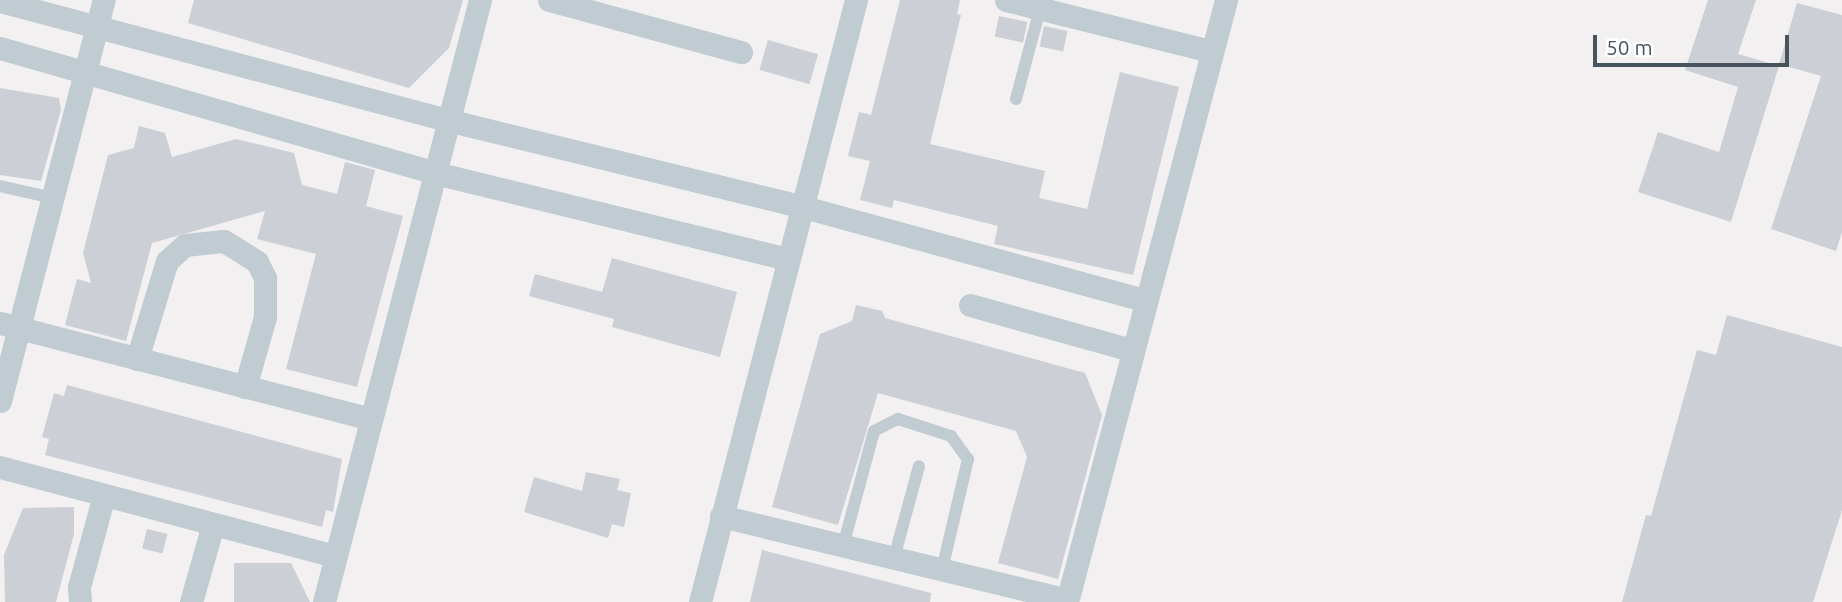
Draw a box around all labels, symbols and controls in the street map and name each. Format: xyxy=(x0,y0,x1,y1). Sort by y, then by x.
scale bar xyxy=(1597,21,1793,65)
text: 50 m xyxy=(1606,35,1653,59)

